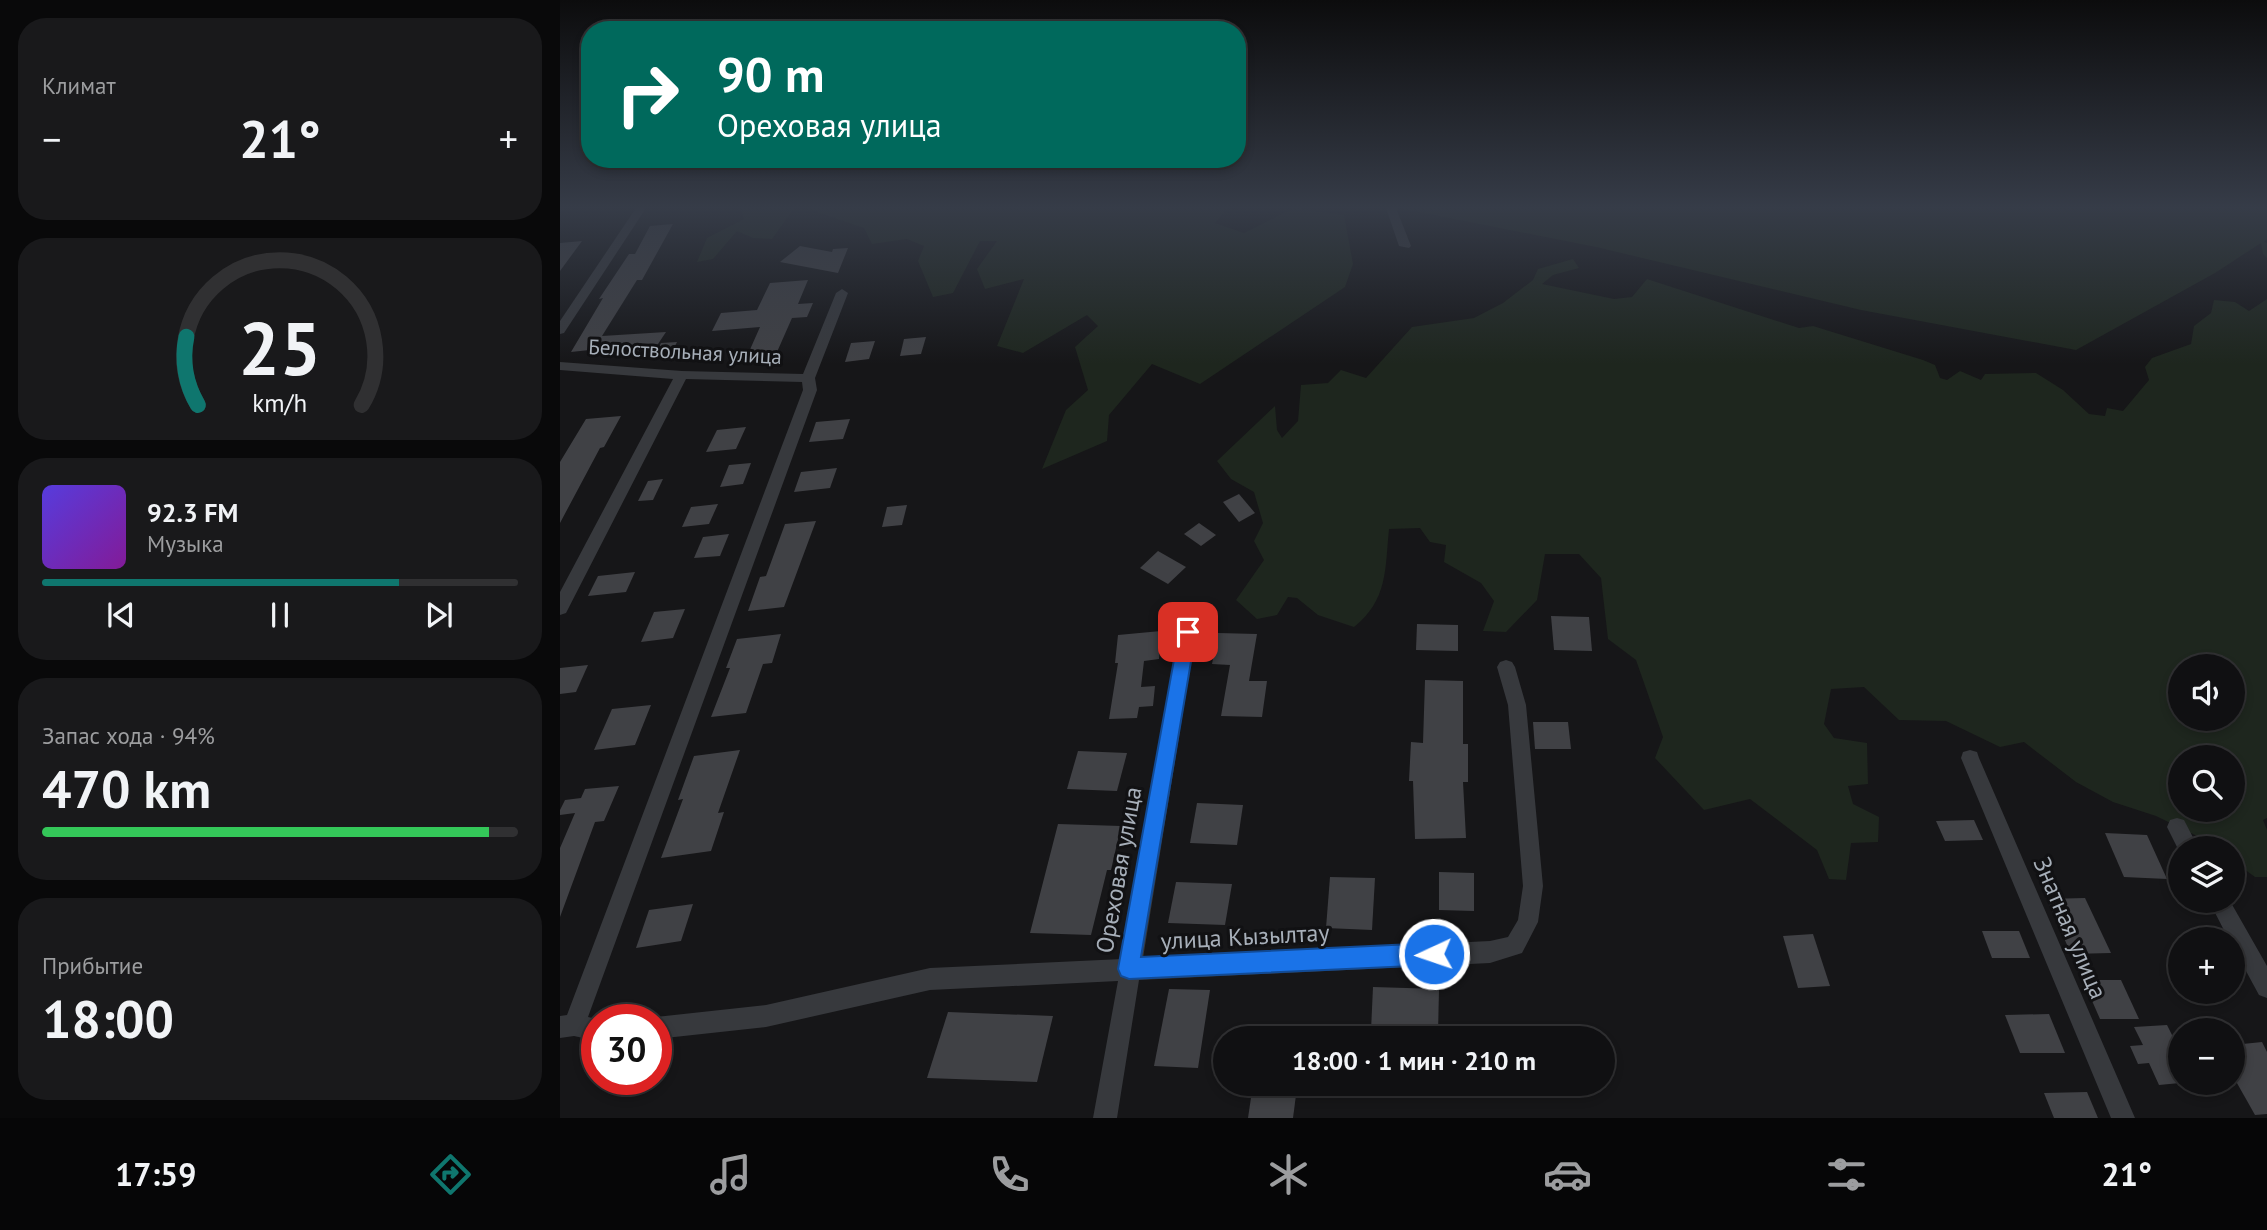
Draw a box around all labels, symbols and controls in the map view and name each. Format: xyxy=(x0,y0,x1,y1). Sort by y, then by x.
text: 90 m xyxy=(717,42,824,106)
icon: right xyxy=(602,49,693,140)
text: Климат xyxy=(42,71,116,100)
text: Ореховая улица xyxy=(717,104,942,146)
text: 21° xyxy=(239,105,321,172)
text: − xyxy=(42,114,61,163)
text: + xyxy=(499,114,518,163)
text: 25 xyxy=(239,301,321,395)
street label: Белоствольная улица xyxy=(588,333,782,370)
text: km/h xyxy=(253,387,307,419)
text: 92.3 FM xyxy=(147,496,238,529)
text: Музыка xyxy=(147,529,224,558)
icon: previous xyxy=(102,596,140,634)
icon: pause xyxy=(261,596,299,634)
icon: next xyxy=(420,596,458,634)
pin xyxy=(1158,602,1218,662)
icon: arrive xyxy=(1169,613,1207,651)
map controls xyxy=(2168,654,2245,1095)
button: sound xyxy=(2168,654,2245,731)
text: Запас хода · 94% xyxy=(42,721,215,750)
button: search xyxy=(2168,745,2245,822)
text: 470 km xyxy=(42,755,211,822)
street label: Ореховая улица xyxy=(1089,784,1148,956)
button: layers xyxy=(2168,836,2245,913)
street label: Знатная улица xyxy=(2027,852,2114,1003)
street label: улица Кызылтау xyxy=(1160,917,1330,956)
position arrow xyxy=(1397,917,1471,991)
button: + xyxy=(2168,927,2245,1004)
text: Прибытие xyxy=(42,951,143,980)
text: 18:00 xyxy=(42,985,174,1052)
speed limit sign: 30 xyxy=(581,1004,672,1095)
button: − xyxy=(2168,1018,2245,1095)
text: 18:00 · 1 мин · 210 m xyxy=(1292,1044,1536,1077)
icon: directions xyxy=(426,1150,475,1199)
icon: music xyxy=(706,1150,755,1199)
icon: phone xyxy=(985,1150,1034,1199)
icon: climate xyxy=(1264,1150,1313,1199)
icon: car xyxy=(1543,1150,1592,1199)
icon: filters xyxy=(1822,1150,1871,1199)
text: 17:59 xyxy=(115,1153,196,1195)
text: 21° xyxy=(2102,1153,2152,1195)

